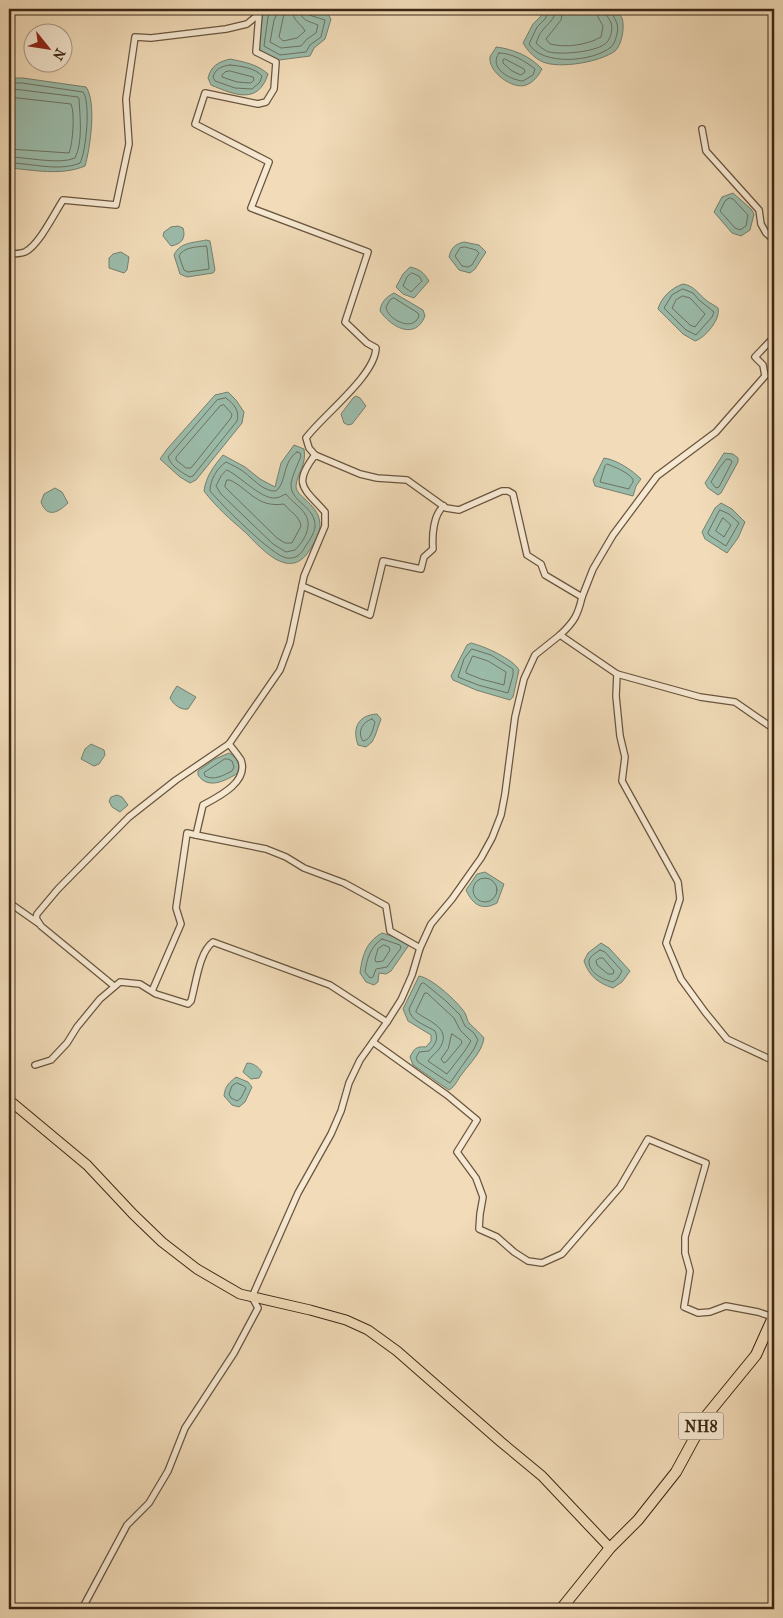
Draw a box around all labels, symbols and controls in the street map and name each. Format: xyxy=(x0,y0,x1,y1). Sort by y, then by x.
north arrow xyxy=(22,22,72,72)
text: N xyxy=(49,45,69,63)
road number: NH8 xyxy=(678,1412,724,1440)

